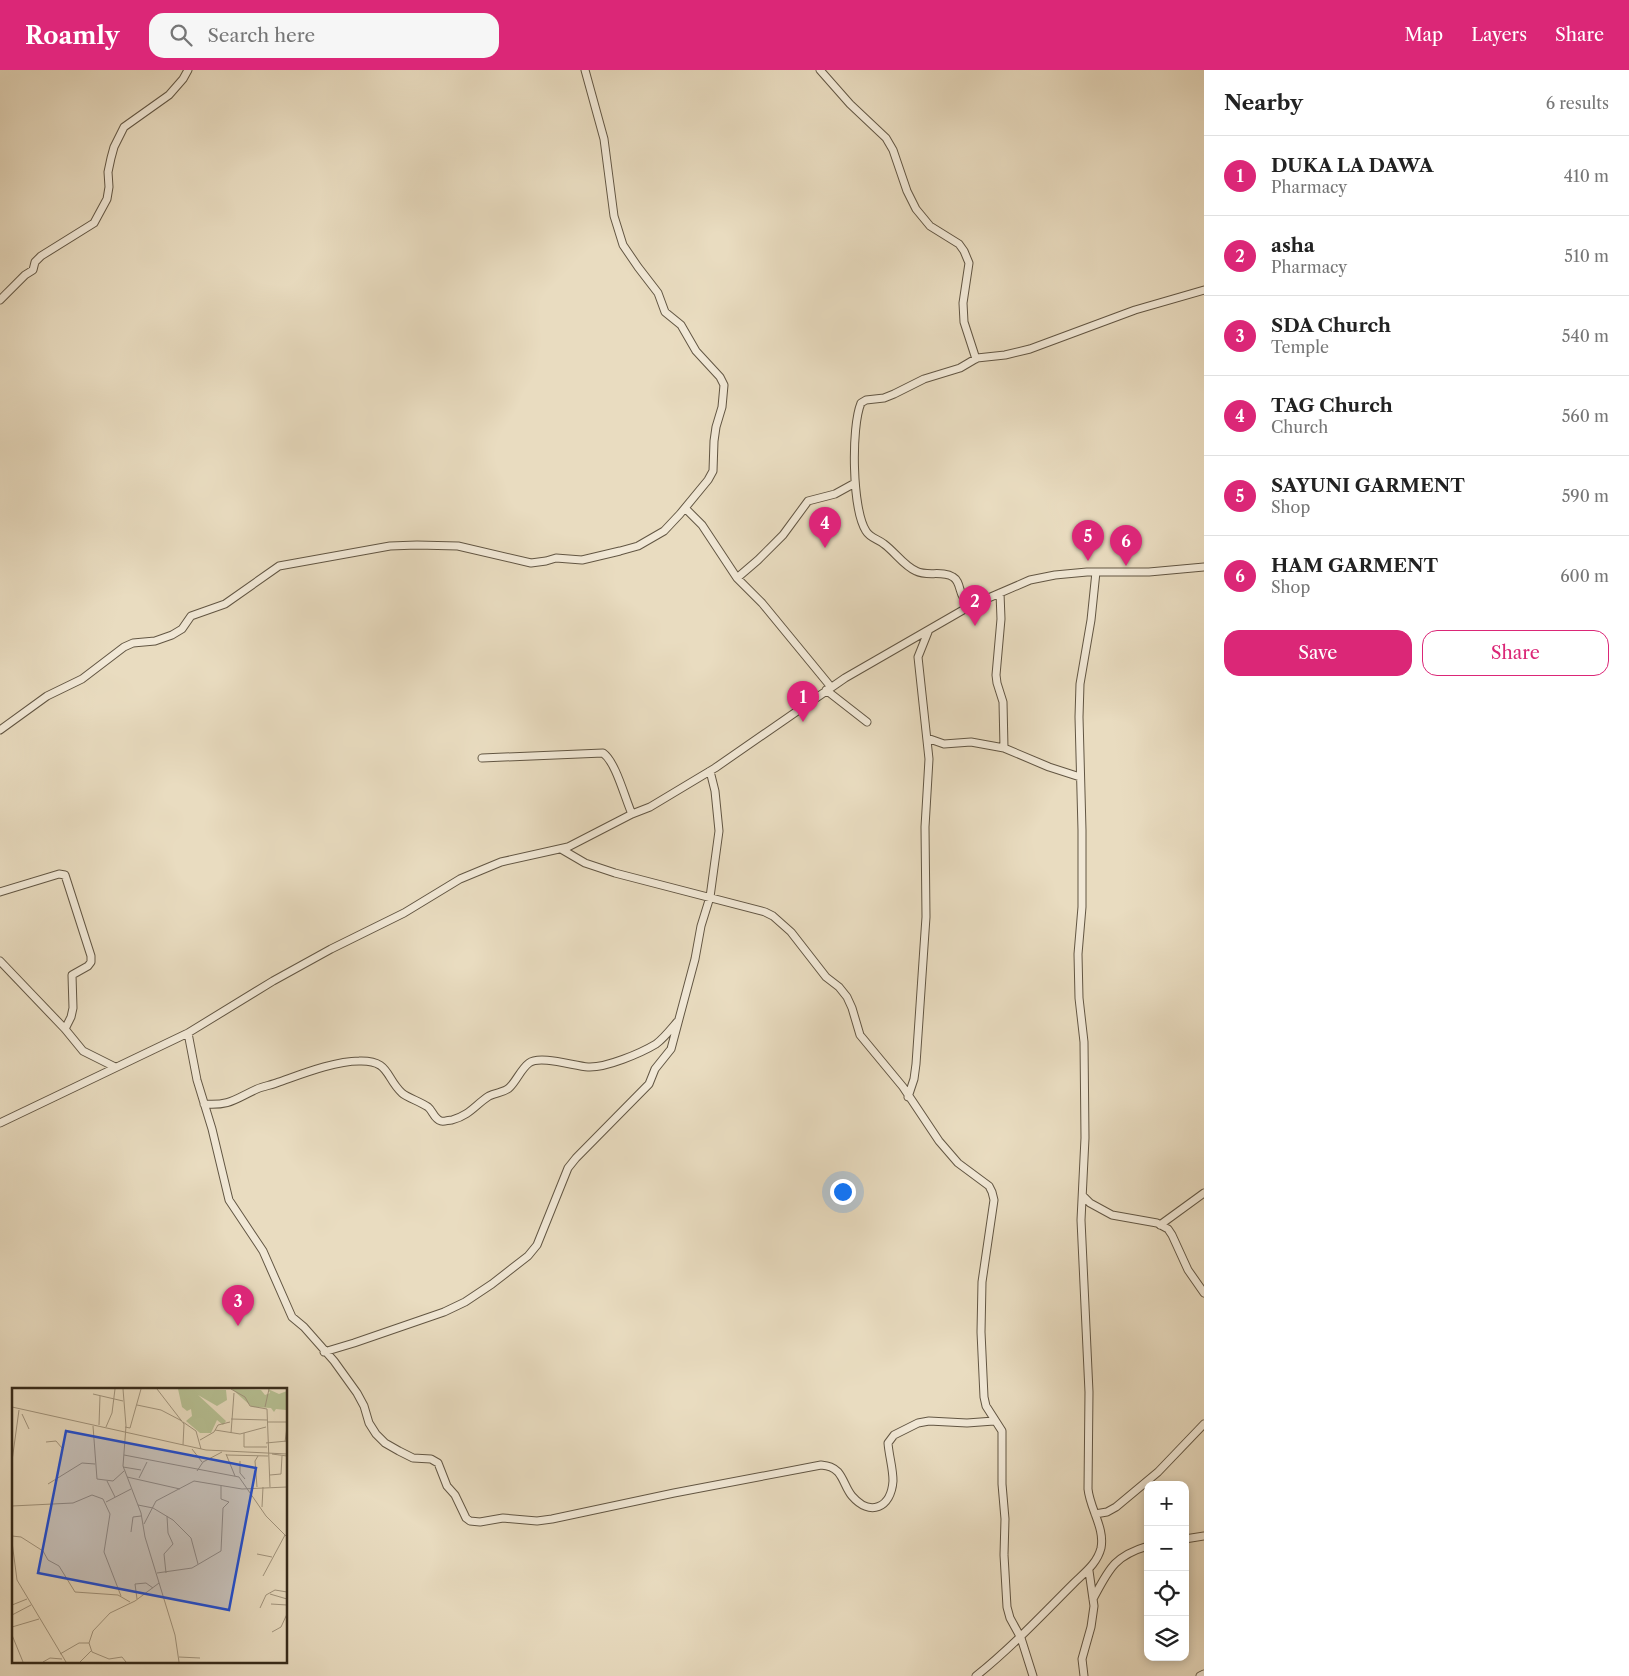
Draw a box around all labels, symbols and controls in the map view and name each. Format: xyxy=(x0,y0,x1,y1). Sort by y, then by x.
search box xyxy=(149,13,499,58)
text: Roamly xyxy=(25,21,119,50)
icon: search xyxy=(167,21,195,49)
text: Search here xyxy=(207,24,315,47)
text: Map xyxy=(1405,24,1443,46)
text: Layers xyxy=(1471,24,1527,46)
text: Share xyxy=(1555,24,1604,46)
text: Nearby xyxy=(1224,90,1303,115)
text: 6 results xyxy=(1546,93,1609,113)
text: DUKA LA DAWA xyxy=(1271,154,1433,177)
text: 1 xyxy=(1236,166,1244,186)
text: 410 m xyxy=(1564,166,1609,186)
text: Pharmacy xyxy=(1271,177,1347,197)
text: asha xyxy=(1271,234,1315,257)
text: 2 xyxy=(1235,246,1245,266)
text: 510 m xyxy=(1564,246,1609,266)
text: Pharmacy xyxy=(1271,257,1347,277)
text: SDA Church xyxy=(1271,314,1391,337)
text: 3 xyxy=(1235,326,1245,346)
text: 540 m xyxy=(1562,326,1609,346)
text: Temple xyxy=(1271,337,1329,357)
text: TAG Church xyxy=(1271,394,1393,417)
text: 4 xyxy=(1235,406,1245,426)
text: 560 m xyxy=(1562,406,1609,426)
text: Church xyxy=(1271,417,1328,437)
text: SAYUNI GARMENT xyxy=(1271,474,1465,497)
text: 5 xyxy=(1236,486,1244,506)
text: 590 m xyxy=(1562,486,1609,506)
text: Shop xyxy=(1271,497,1310,517)
pin: 4 xyxy=(809,507,841,548)
pin: 5 xyxy=(1072,520,1104,561)
pin: 6 xyxy=(1110,525,1142,566)
text: HAM GARMENT xyxy=(1271,554,1438,577)
text: 6 xyxy=(1235,566,1245,586)
text: 600 m xyxy=(1560,566,1609,586)
text: Shop xyxy=(1271,577,1310,597)
pin: 2 xyxy=(959,585,991,626)
button: Save xyxy=(1224,630,1412,676)
button: Share xyxy=(1422,630,1609,676)
pin: 1 xyxy=(787,681,819,722)
your location xyxy=(830,1179,856,1205)
pin: 3 xyxy=(222,1285,254,1326)
inset map xyxy=(12,1388,288,1664)
map controls xyxy=(1144,1481,1189,1661)
button: + xyxy=(1144,1481,1189,1526)
button: − xyxy=(1144,1526,1189,1571)
button: locate xyxy=(1144,1571,1189,1616)
button: layers xyxy=(1144,1616,1189,1661)

